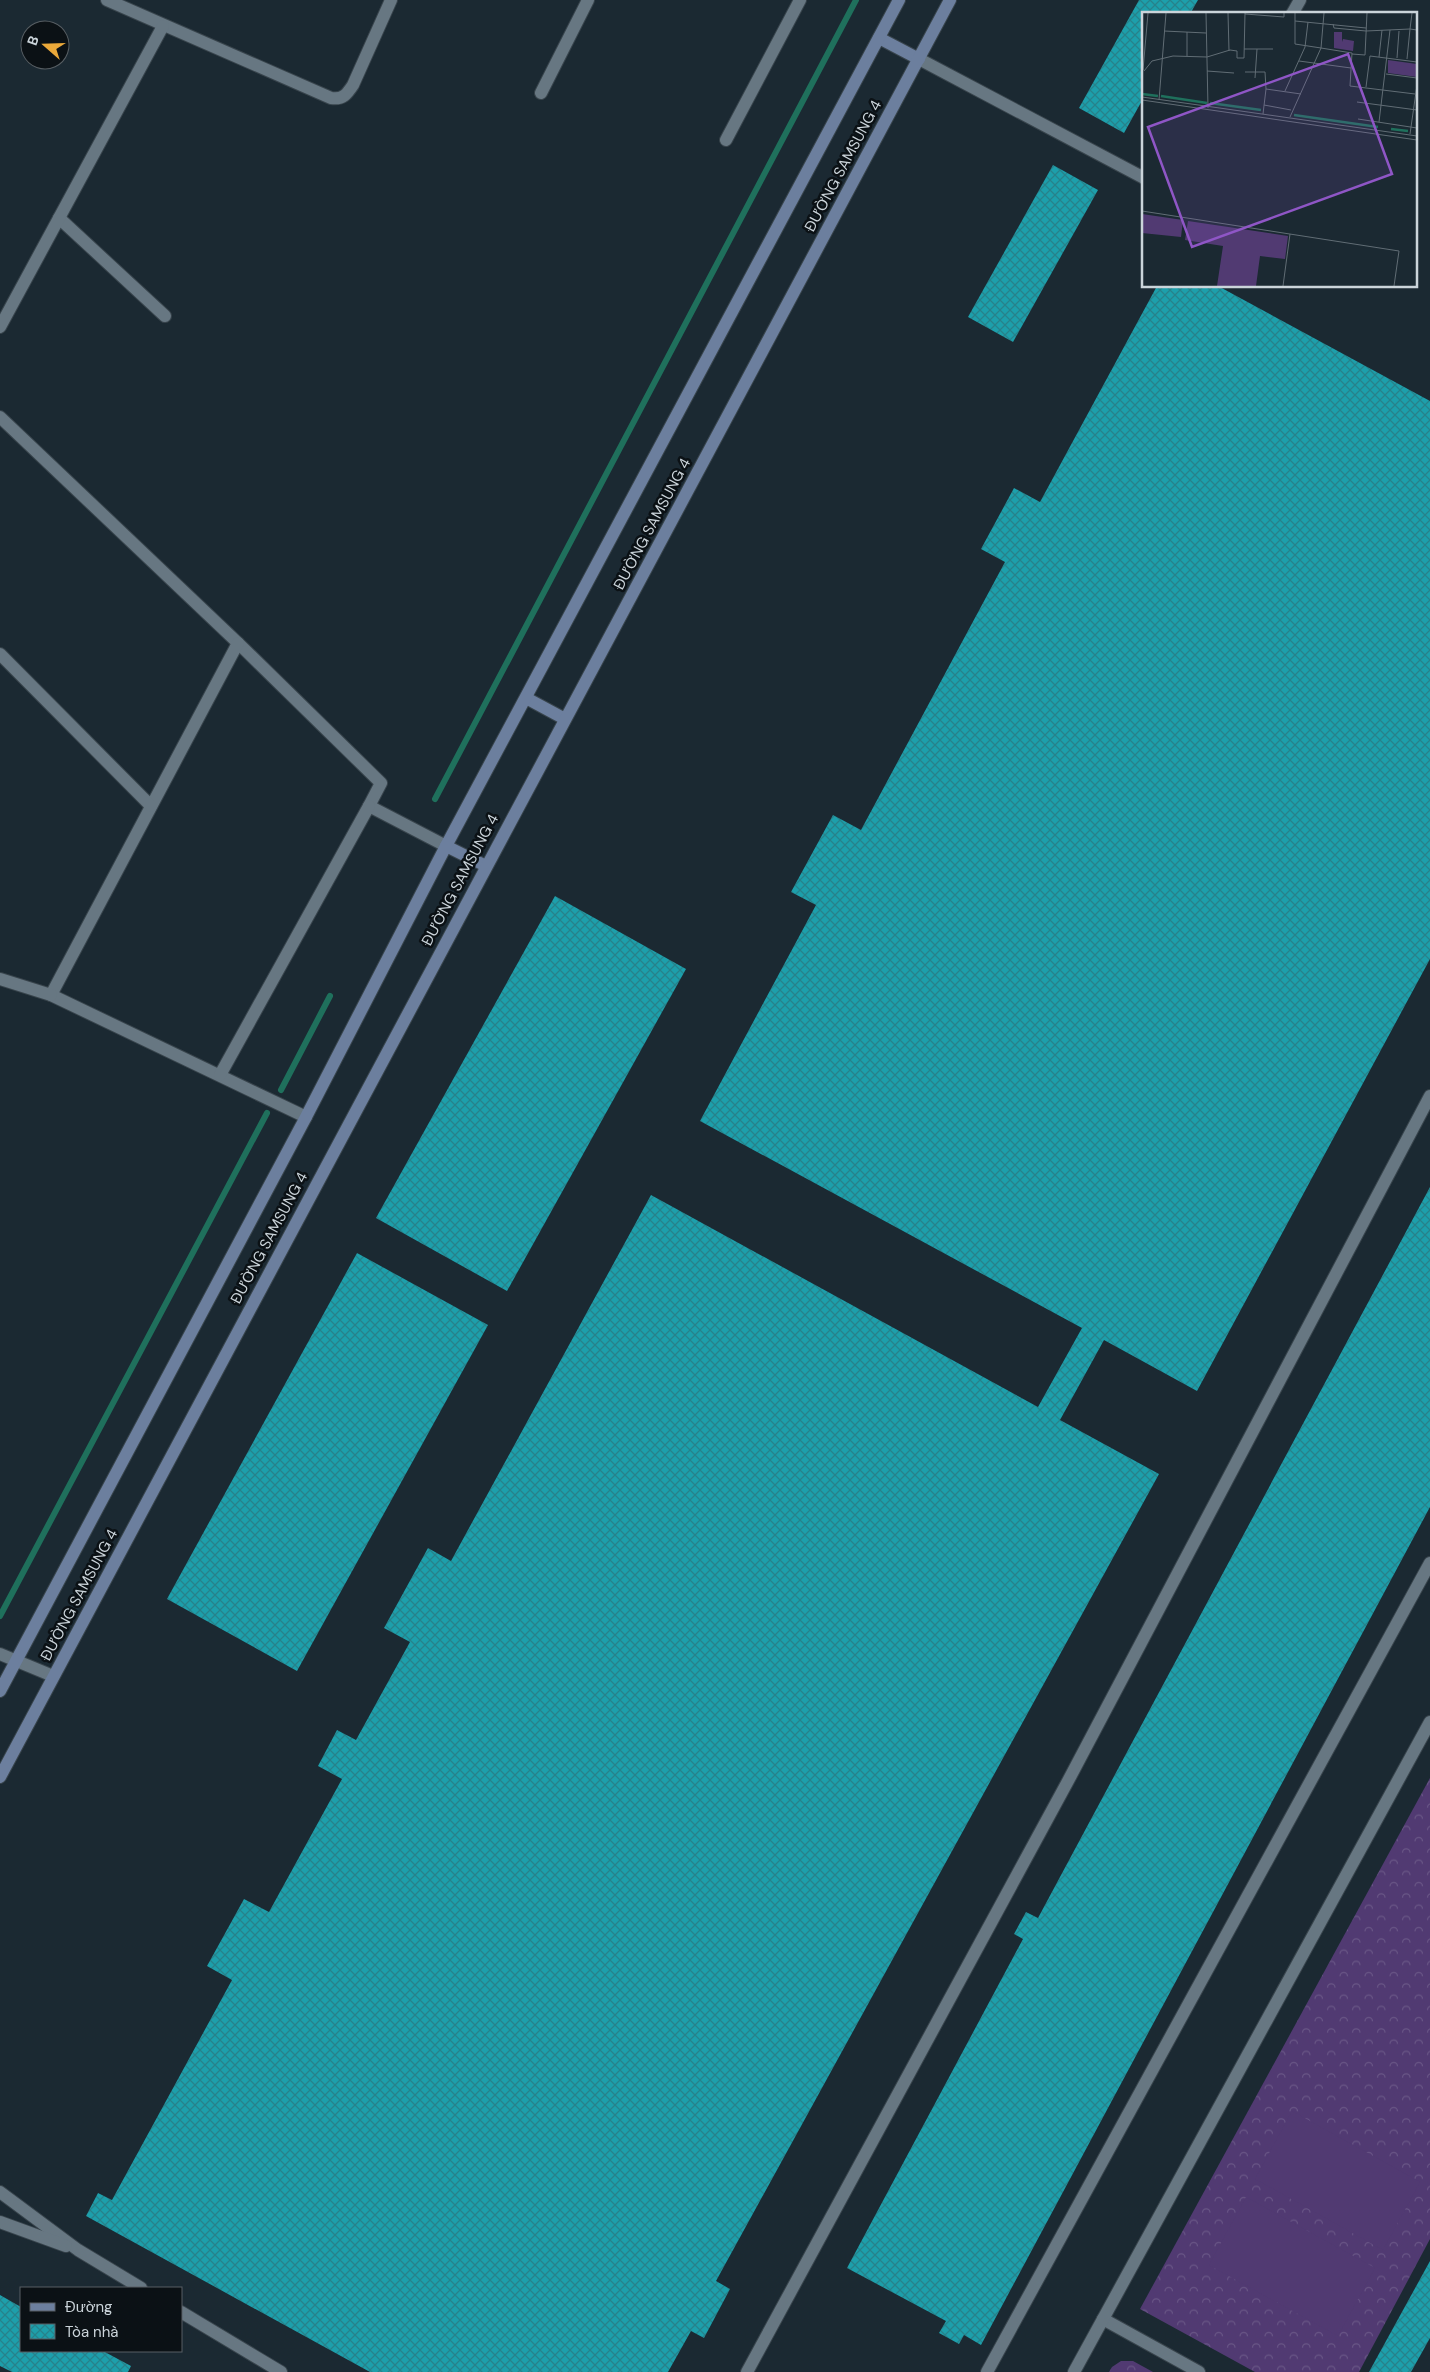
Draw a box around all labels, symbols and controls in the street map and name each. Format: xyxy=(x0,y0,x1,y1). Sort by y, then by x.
inset map xyxy=(1142,12,1418,288)
north arrow xyxy=(20,20,70,70)
text: B xyxy=(23,33,43,48)
street label: ĐƯỜNG SAMSUNG 4 xyxy=(800,97,886,235)
street label: ĐƯỜNG SAMSUNG 4 xyxy=(609,455,695,593)
street label: ĐƯỜNG SAMSUNG 4 xyxy=(417,811,503,949)
street label: ĐƯỜNG SAMSUNG 4 xyxy=(226,1169,312,1307)
street label: ĐƯỜNG SAMSUNG 4 xyxy=(36,1526,122,1664)
legend xyxy=(20,2287,182,2352)
text: Đường xyxy=(65,2297,113,2317)
text: Tòa nhà xyxy=(65,2322,119,2342)

